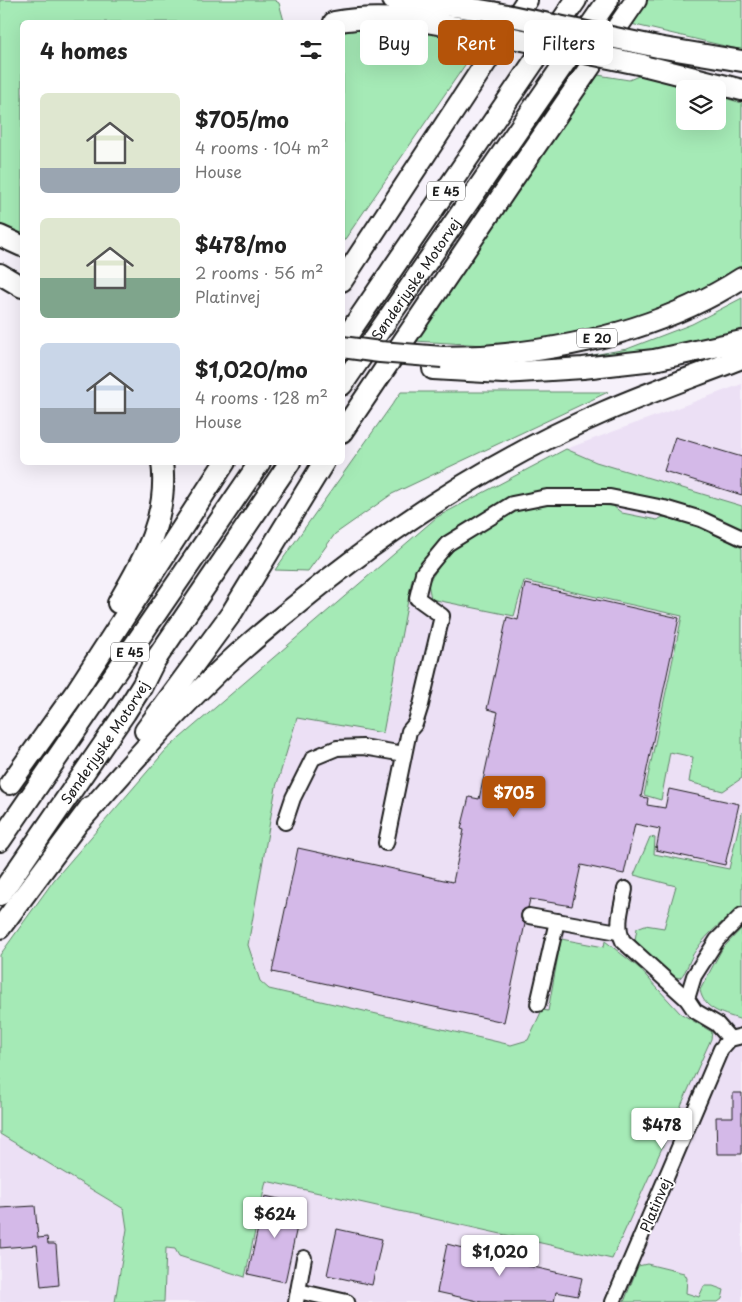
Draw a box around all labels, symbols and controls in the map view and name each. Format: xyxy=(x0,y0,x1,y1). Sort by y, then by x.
chip: Buy xyxy=(360,20,428,65)
chip: Rent xyxy=(438,20,514,65)
chip: Filters xyxy=(524,20,613,65)
text: 4 homes xyxy=(40,34,127,66)
icon: filters xyxy=(297,36,325,64)
map controls xyxy=(676,80,726,130)
button: layers xyxy=(676,80,726,130)
text: $705/mo xyxy=(195,103,289,135)
icon: home xyxy=(80,113,140,173)
text: 4 rooms · 104 m² xyxy=(195,135,329,159)
text: House xyxy=(195,159,242,183)
road number: E 45 xyxy=(427,182,465,200)
street label: Sønderjyske Motorvej xyxy=(366,213,465,344)
text: $478/mo xyxy=(195,228,287,260)
icon: home xyxy=(80,238,140,298)
text: 2 rooms · 56 m² xyxy=(195,260,324,284)
text: Platinvej xyxy=(195,284,260,308)
road number: E 20 xyxy=(577,328,617,348)
text: $1,020/mo xyxy=(195,353,308,385)
icon: home xyxy=(80,363,140,423)
text: 4 rooms · 128 m² xyxy=(195,385,328,409)
text: House xyxy=(195,409,242,433)
road number: E 45 xyxy=(111,642,149,662)
street label: Sønderjyske Motorvej xyxy=(55,677,153,808)
pin: $705 xyxy=(484,776,544,818)
text: $705 xyxy=(493,780,535,804)
pin: $478 xyxy=(632,1108,692,1150)
text: $478 xyxy=(642,1112,682,1136)
street label: Platinvej xyxy=(634,1175,676,1235)
pin: $624 xyxy=(245,1196,305,1239)
text: $624 xyxy=(254,1201,296,1225)
pin: $1,020 xyxy=(459,1234,541,1277)
text: $1,020 xyxy=(472,1239,528,1263)

